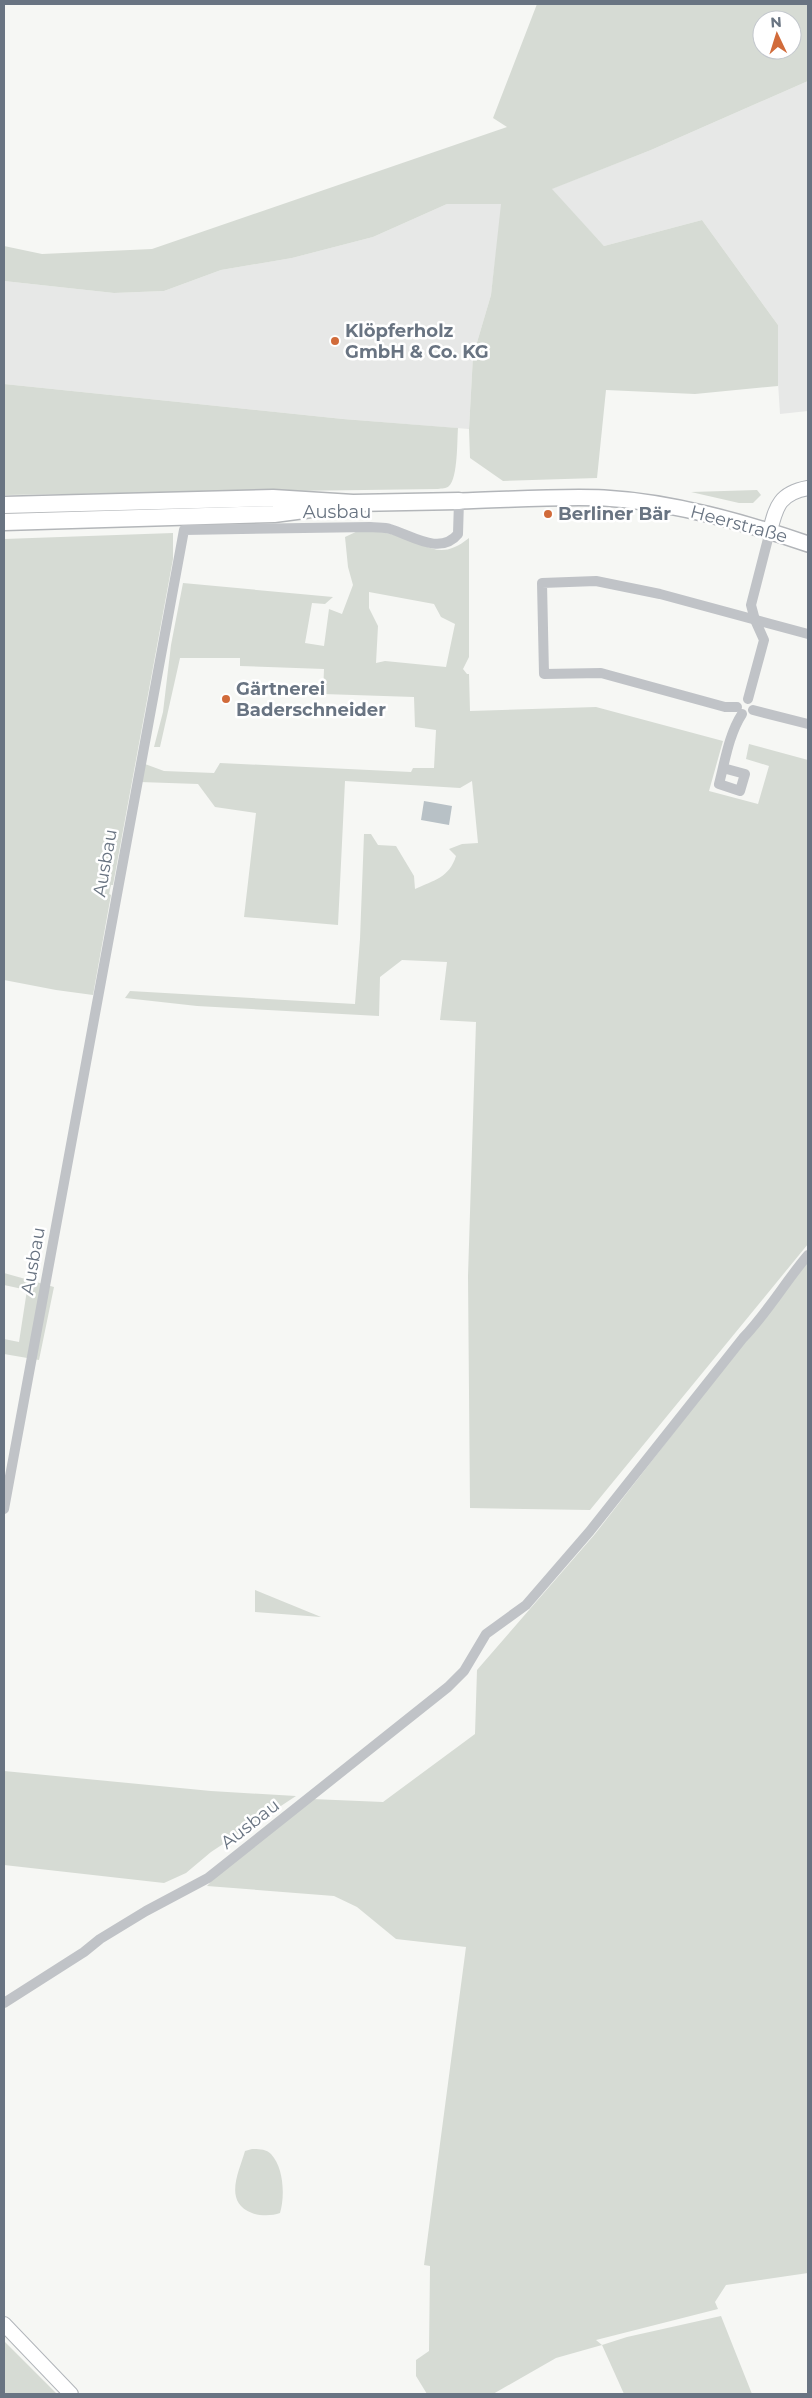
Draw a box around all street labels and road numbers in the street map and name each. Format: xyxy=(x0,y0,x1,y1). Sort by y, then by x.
street label: Heerstraße xyxy=(688,500,790,548)
street label: Ausbau xyxy=(303,501,371,523)
street label: Ausbau xyxy=(88,827,122,899)
street label: Ausbau xyxy=(16,1225,50,1297)
street label: Ausbau xyxy=(216,1794,284,1854)

